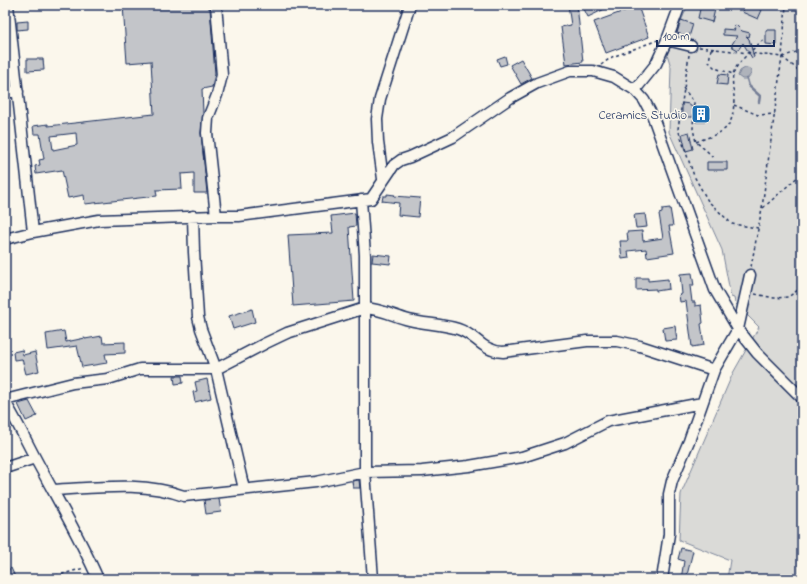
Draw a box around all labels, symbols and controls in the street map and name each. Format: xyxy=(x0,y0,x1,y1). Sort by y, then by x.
scale bar xyxy=(657,22,774,48)
text: 100 m xyxy=(663,28,690,46)
building icon: Ceramics Studio xyxy=(690,103,712,125)
place label: Ceramics Studio xyxy=(598,106,687,125)

